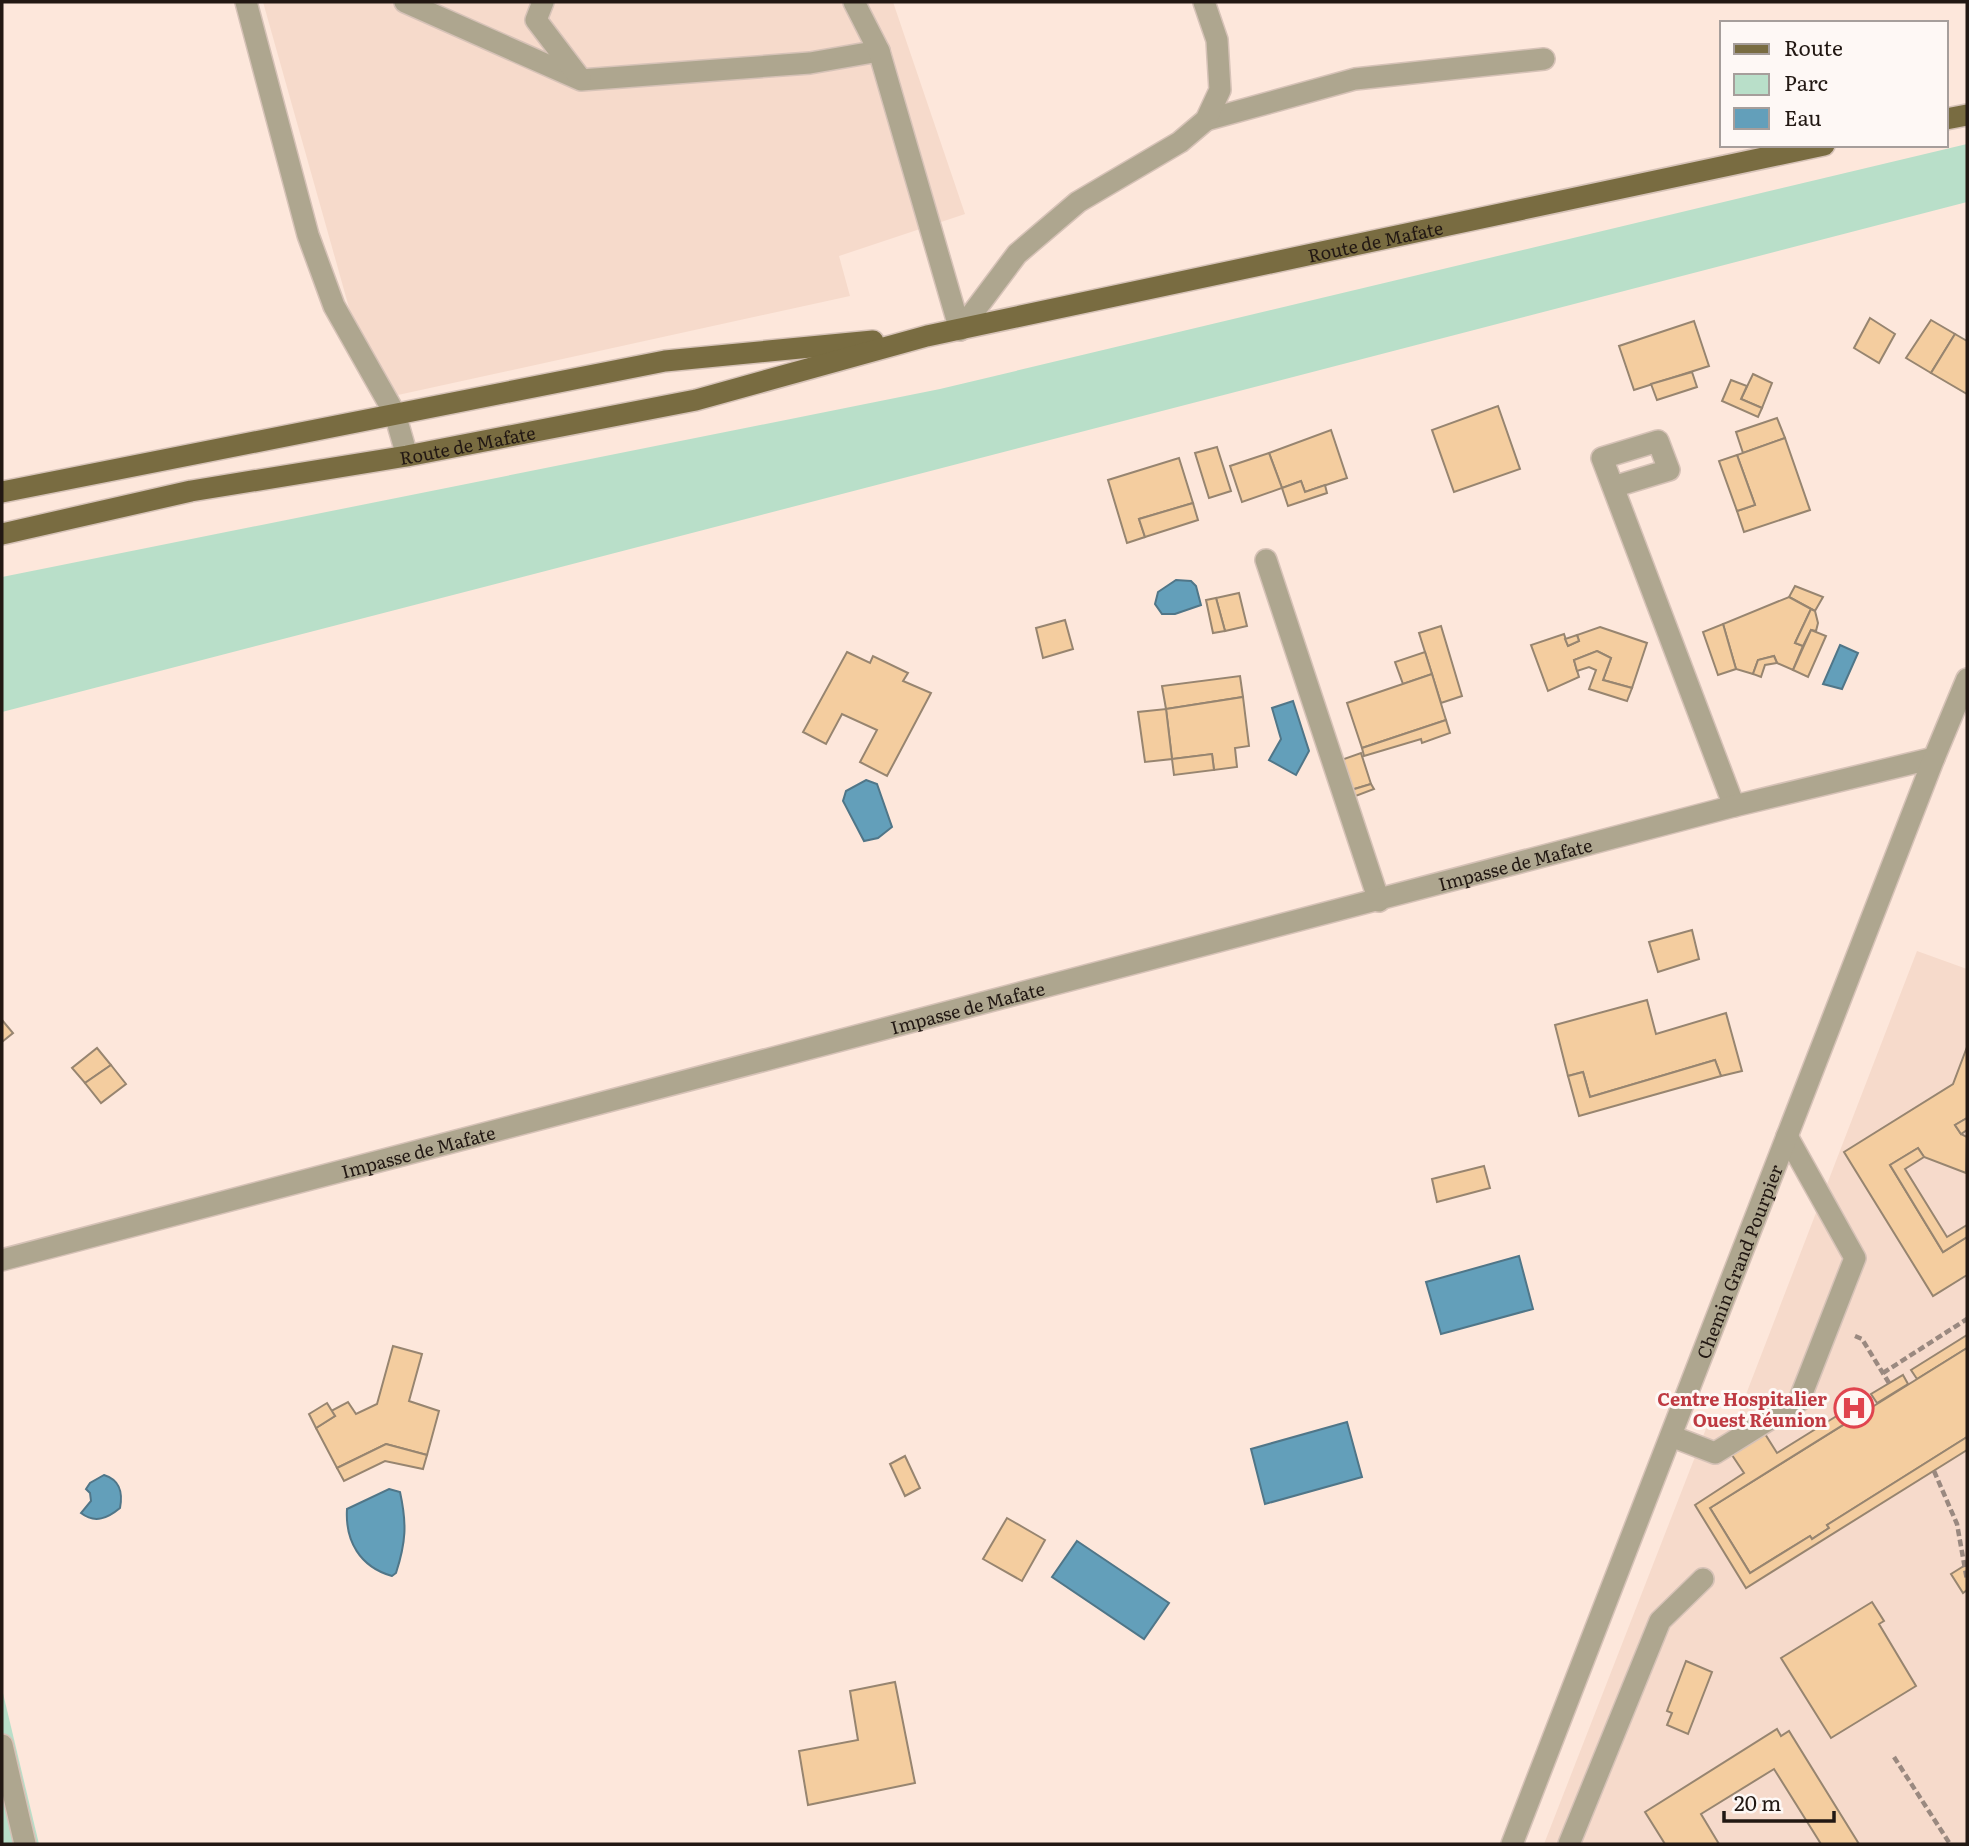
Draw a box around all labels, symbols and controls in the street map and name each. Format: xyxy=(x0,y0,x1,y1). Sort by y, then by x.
legend xyxy=(1720,21,1948,147)
text: Route xyxy=(1784,31,1843,62)
text: Parc xyxy=(1784,66,1828,97)
text: Eau xyxy=(1784,101,1822,132)
street label: Route de Mafate xyxy=(1305,213,1445,268)
street label: Route de Mafate xyxy=(397,418,537,471)
street label: Impasse de Mafate xyxy=(1435,830,1595,897)
street label: Impasse de Mafate xyxy=(887,974,1047,1040)
street label: Impasse de Mafate xyxy=(338,1118,498,1184)
street label: Chemin Grand Pourpier xyxy=(1688,1160,1789,1363)
place label: Centre Hospitalier Ouest Réunion xyxy=(1657,1385,1827,1433)
hospital icon: Centre Hospitalier Ouest Réunion xyxy=(1833,1387,1875,1429)
scale bar xyxy=(1724,1780,1834,1824)
text: 20 m xyxy=(1734,1786,1781,1817)

